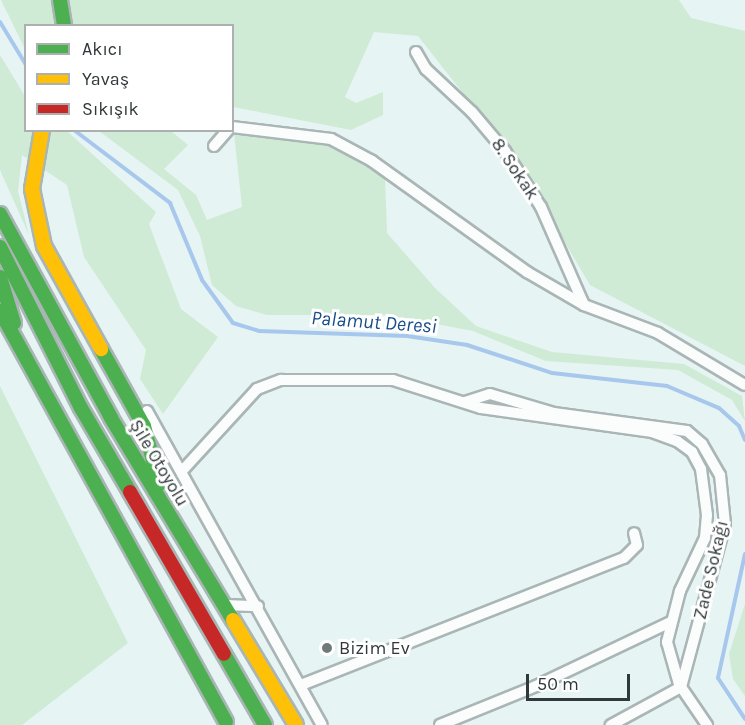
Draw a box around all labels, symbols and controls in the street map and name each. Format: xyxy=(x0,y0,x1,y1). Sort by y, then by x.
legend xyxy=(24,24,234,132)
text: Akıcı xyxy=(82,38,123,60)
text: Yavaş xyxy=(82,68,129,90)
text: Sıkışık xyxy=(82,98,139,120)
street label: 8. Sokak xyxy=(487,134,543,204)
water label: Palamut Deresi xyxy=(310,306,438,338)
street label: Şile Otoyolu xyxy=(125,416,193,510)
street label: Zade Sokağı xyxy=(689,518,733,622)
place label: Bizim Ev xyxy=(339,637,410,659)
marker: Bizim Ev xyxy=(320,641,334,655)
scale bar xyxy=(529,662,632,700)
text: 50 m xyxy=(537,673,579,695)

